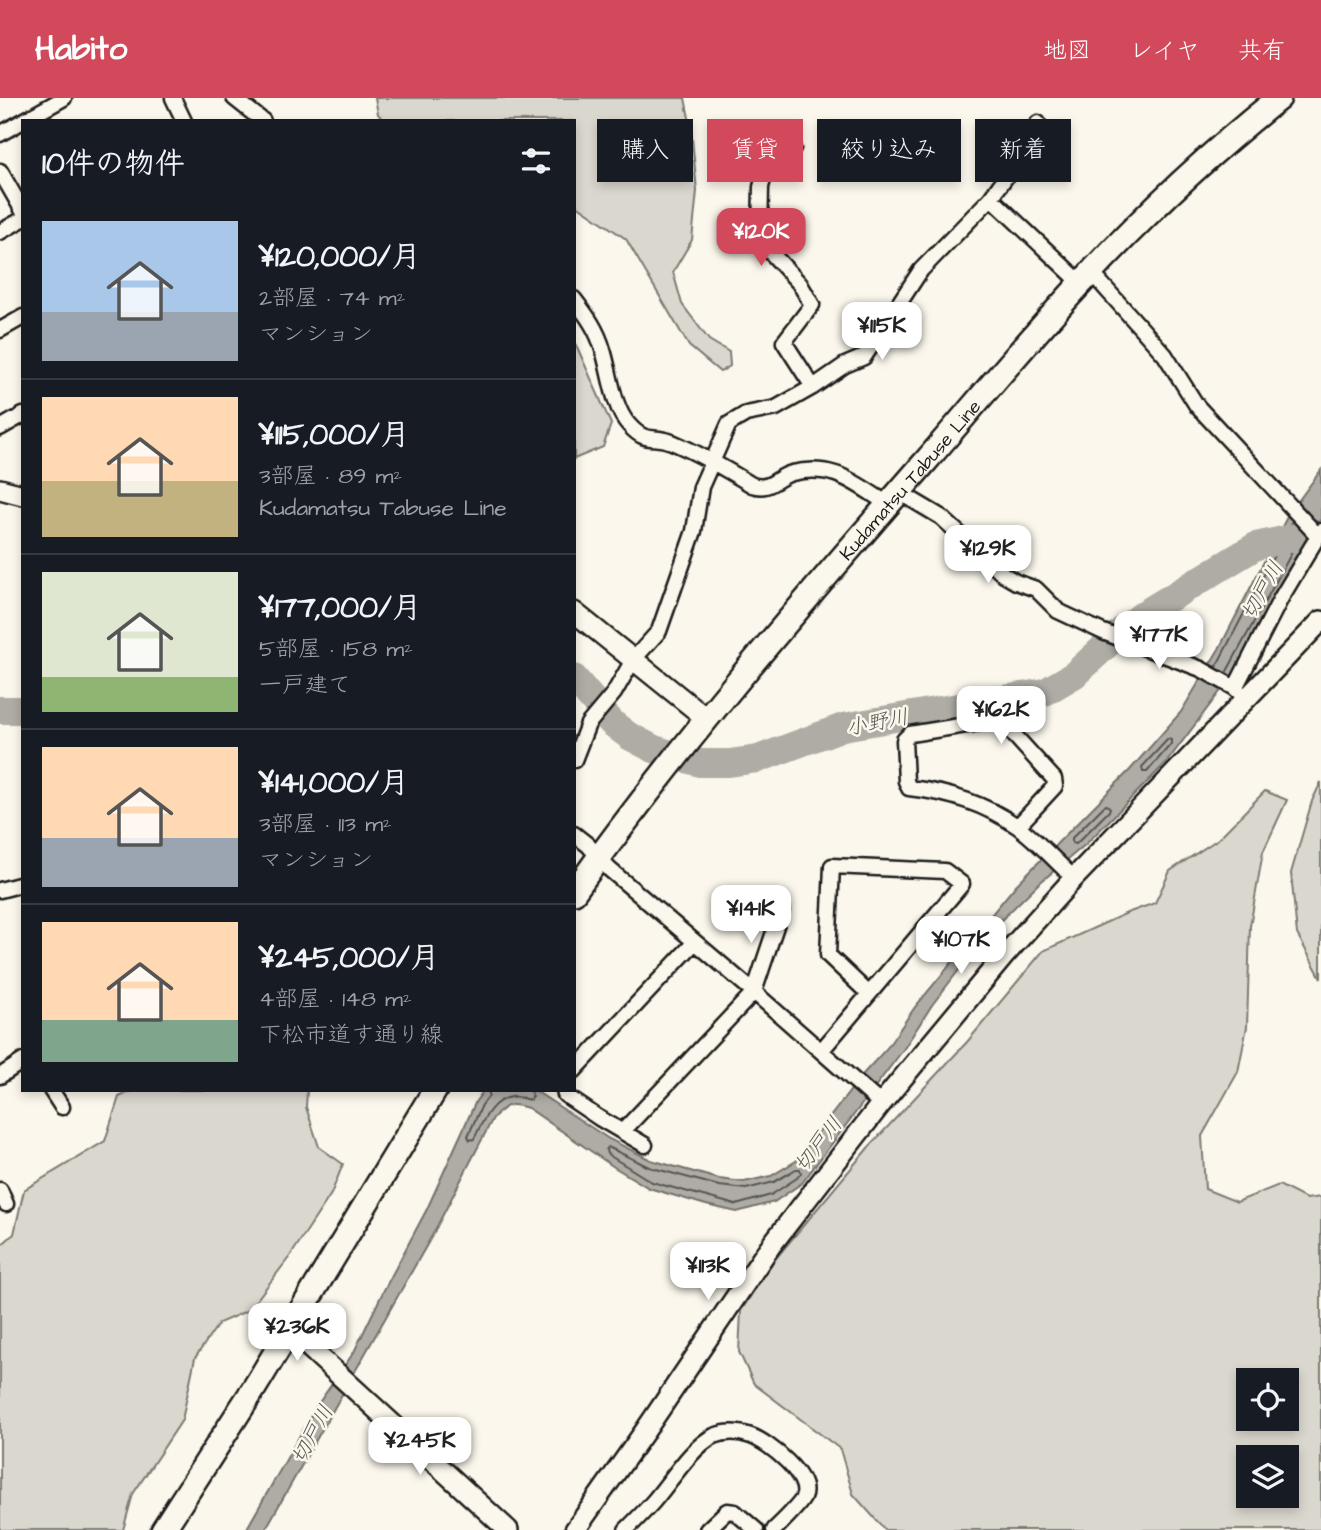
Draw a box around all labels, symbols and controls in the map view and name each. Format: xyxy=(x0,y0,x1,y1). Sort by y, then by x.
text: Habito xyxy=(35,26,127,72)
text: 地図 xyxy=(1043,34,1091,68)
text: レイヤ xyxy=(1129,34,1200,68)
text: 共有 xyxy=(1238,34,1286,68)
chip: 購入 xyxy=(597,119,693,182)
chip: 賃貸 xyxy=(707,119,803,182)
chip: 絞り込み xyxy=(817,119,961,182)
chip: 新着 xyxy=(975,119,1071,182)
icon: filters xyxy=(517,142,555,180)
text: 10件の物件 xyxy=(42,143,185,185)
pin: ¥120K xyxy=(712,208,810,268)
text: ¥120K xyxy=(733,215,789,247)
text: ¥120,000/月 xyxy=(259,236,421,278)
icon: home xyxy=(98,249,182,333)
text: 2部屋 · 74 m² xyxy=(259,282,405,314)
pin: ¥115K xyxy=(833,302,931,362)
text: ¥115K xyxy=(858,309,906,341)
text: マンション xyxy=(259,318,373,350)
street label: Kudamatsu Tabuse Line xyxy=(834,394,988,567)
text: ¥115,000/月 xyxy=(259,414,410,456)
icon: home xyxy=(98,425,182,509)
text: 3部屋 · 89 m² xyxy=(259,460,402,492)
text: Kudamatsu Tabuse Line xyxy=(259,492,507,524)
pin: ¥129K xyxy=(939,526,1037,585)
text: ¥129K xyxy=(960,532,1016,564)
water label: 切戸川 xyxy=(1234,556,1291,625)
text: ¥177,000/月 xyxy=(259,587,422,629)
icon: home xyxy=(98,600,182,684)
pin: ¥177K xyxy=(1110,612,1208,671)
text: ¥177K xyxy=(1130,618,1188,650)
text: 5部屋 · 158 m² xyxy=(259,633,413,665)
text: 一戸建て xyxy=(259,669,351,701)
pin: ¥162K xyxy=(952,686,1050,746)
text: ¥162K xyxy=(973,693,1029,725)
water label: 小野川 xyxy=(843,702,911,743)
text: ¥141,000/月 xyxy=(259,762,409,804)
icon: home xyxy=(98,775,182,859)
text: 3部屋 · 113 m² xyxy=(259,808,392,840)
text: マンション xyxy=(259,844,373,876)
pin: ¥141K xyxy=(702,886,800,945)
text: ¥141K xyxy=(727,892,775,924)
pin: ¥107K xyxy=(912,916,1010,976)
text: ¥107K xyxy=(932,923,990,955)
text: ¥245,000/月 xyxy=(259,937,440,979)
icon: home xyxy=(98,950,182,1034)
text: 4部屋 · 148 m² xyxy=(259,983,412,1015)
text: 下松市道す通り線 xyxy=(259,1019,443,1051)
water label: 切戸川 xyxy=(788,1111,849,1178)
pin: ¥113K xyxy=(659,1242,757,1302)
text: ¥113K xyxy=(686,1249,730,1281)
pin: ¥236K xyxy=(248,1304,346,1363)
text: ¥236K xyxy=(264,1310,330,1342)
map controls xyxy=(1236,1368,1299,1508)
button: locate xyxy=(1236,1368,1299,1431)
water label: 切戸川 xyxy=(284,1400,340,1469)
pin: ¥245K xyxy=(371,1418,469,1477)
text: ¥245K xyxy=(384,1424,456,1456)
button: layers xyxy=(1236,1445,1299,1508)

